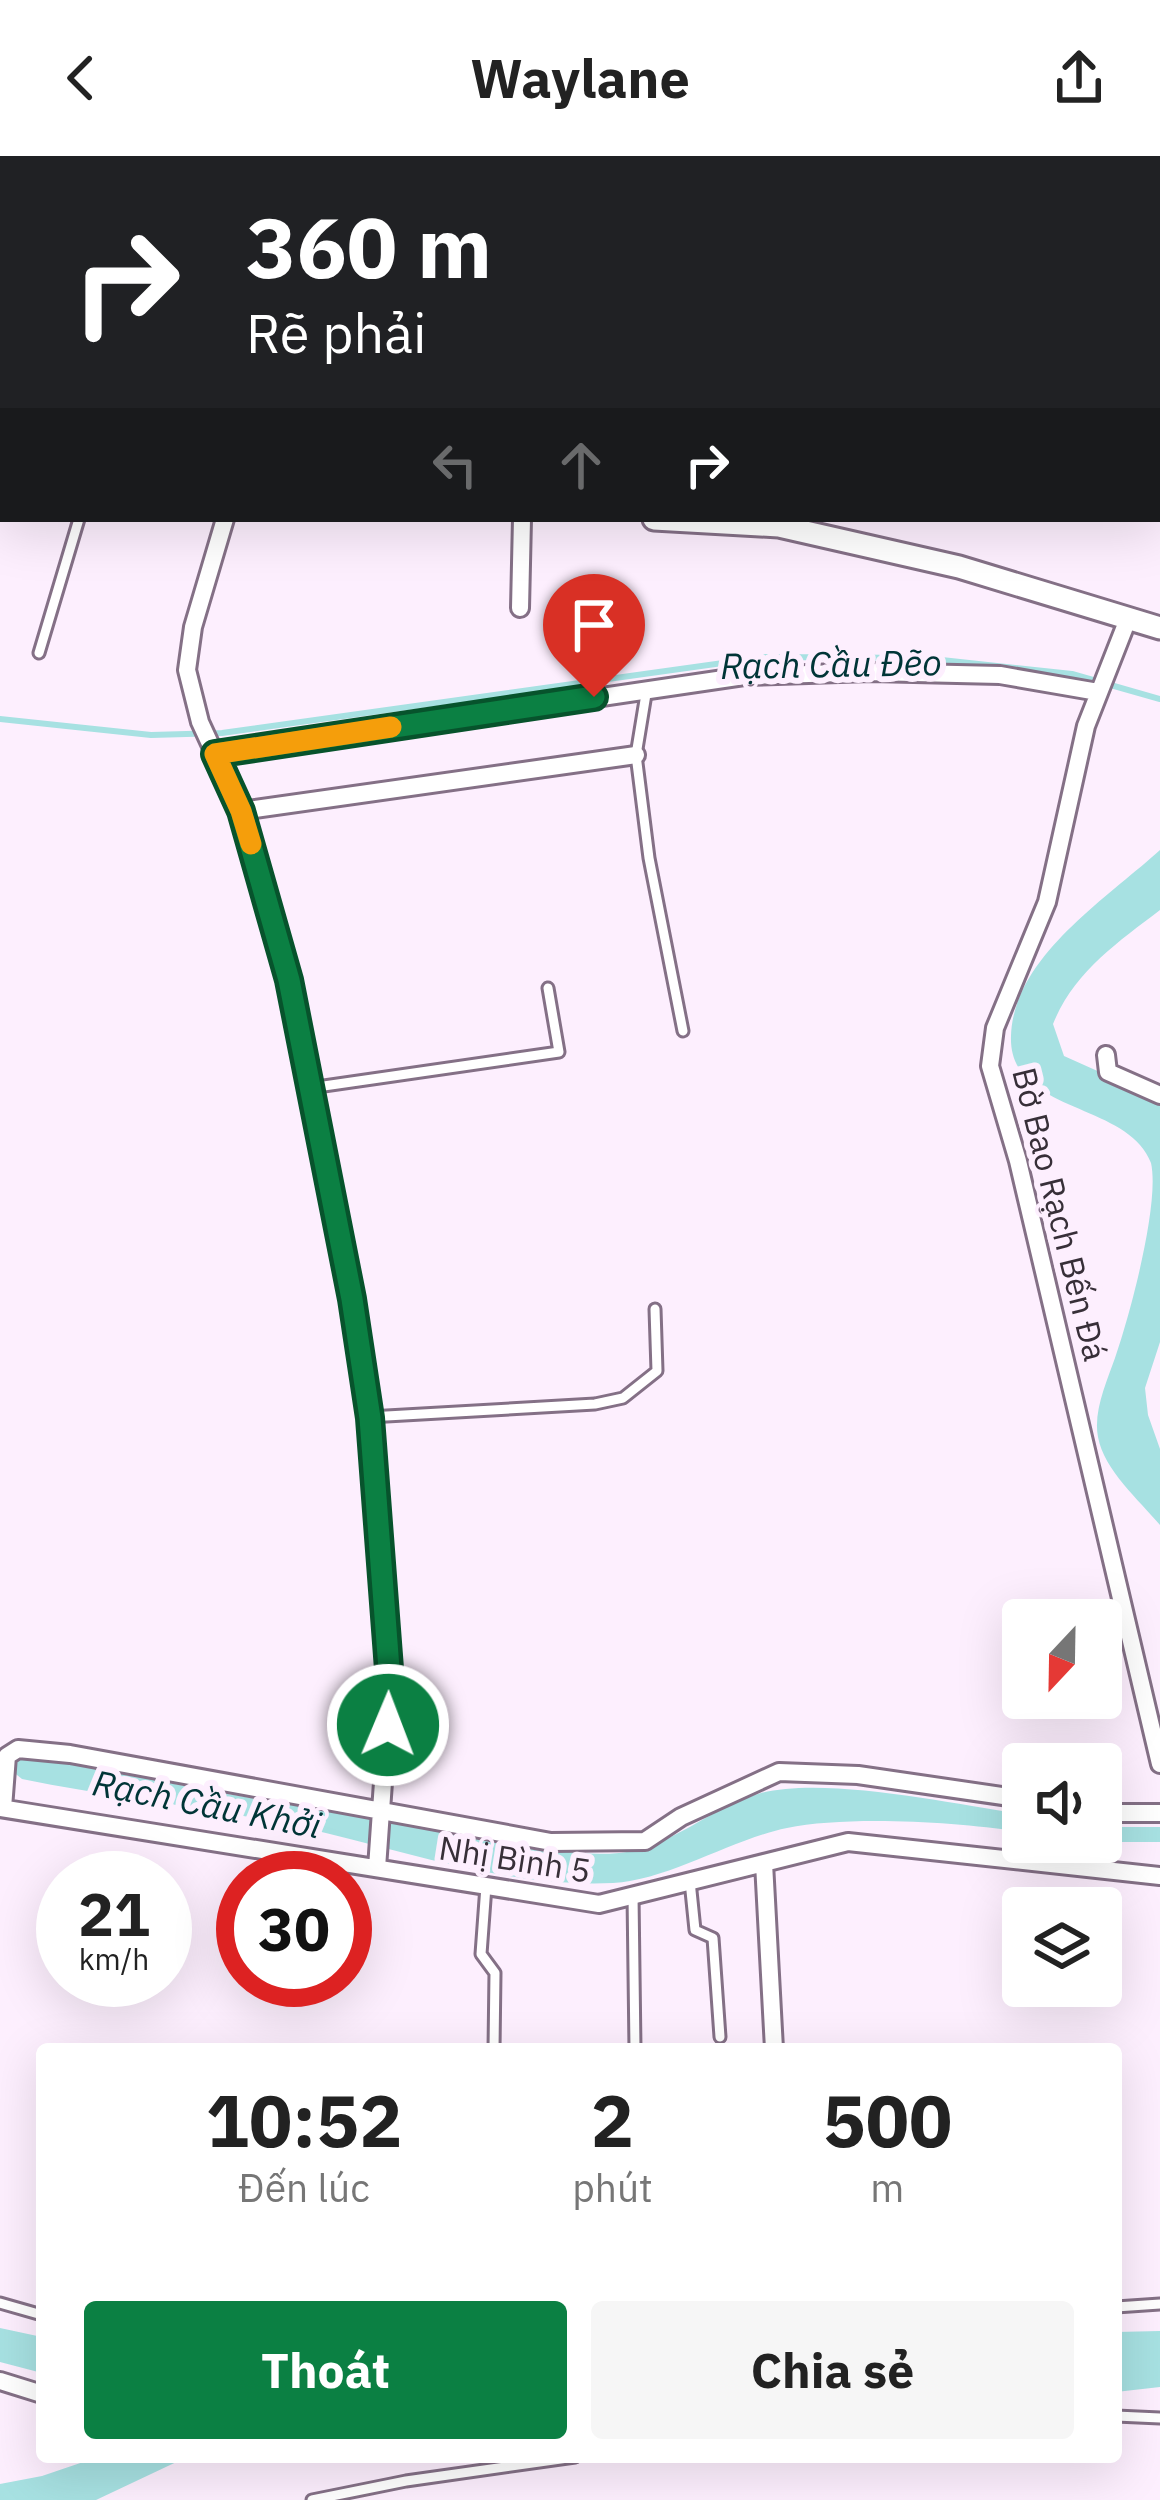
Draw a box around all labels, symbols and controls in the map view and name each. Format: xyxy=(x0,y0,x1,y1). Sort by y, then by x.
text: Waylane xyxy=(470,43,690,113)
icon: back xyxy=(48,45,114,111)
icon: share xyxy=(1046,45,1112,111)
text: 360 m xyxy=(246,192,492,301)
icon: right xyxy=(48,204,204,360)
text: Rẽ phải xyxy=(246,298,426,368)
icon: left xyxy=(422,432,488,498)
icon: ahead xyxy=(548,432,614,498)
icon: right xyxy=(674,432,740,498)
pin xyxy=(543,574,645,697)
icon: arrive xyxy=(561,592,627,658)
water label: Rạch Cầu Đẽo xyxy=(720,638,942,689)
street label: Bờ Bao Rạch Bến Đá xyxy=(1003,1063,1118,1365)
north arrow xyxy=(1002,1599,1122,1719)
map controls xyxy=(1002,1599,1122,2007)
position arrow xyxy=(325,1662,451,1788)
button: sound xyxy=(1002,1743,1122,1863)
water label: Rạch Cầu Khởi xyxy=(89,1758,326,1849)
street label: Nhị Bình 5 xyxy=(436,1825,594,1892)
speed limit sign: 30 xyxy=(216,1851,372,2007)
text: 21 xyxy=(78,1874,150,1953)
button: layers xyxy=(1002,1887,1122,2007)
text: km/h xyxy=(79,1939,149,1978)
text: 10:52 xyxy=(206,2073,402,2167)
text: 2 xyxy=(591,2073,634,2167)
text: 500 xyxy=(823,2073,952,2167)
text: Đến lúc xyxy=(238,2162,370,2213)
text: phút xyxy=(572,2162,653,2213)
text: m xyxy=(870,2162,904,2213)
button: Thoát xyxy=(84,2301,567,2439)
button: Chia sẻ xyxy=(591,2301,1074,2439)

